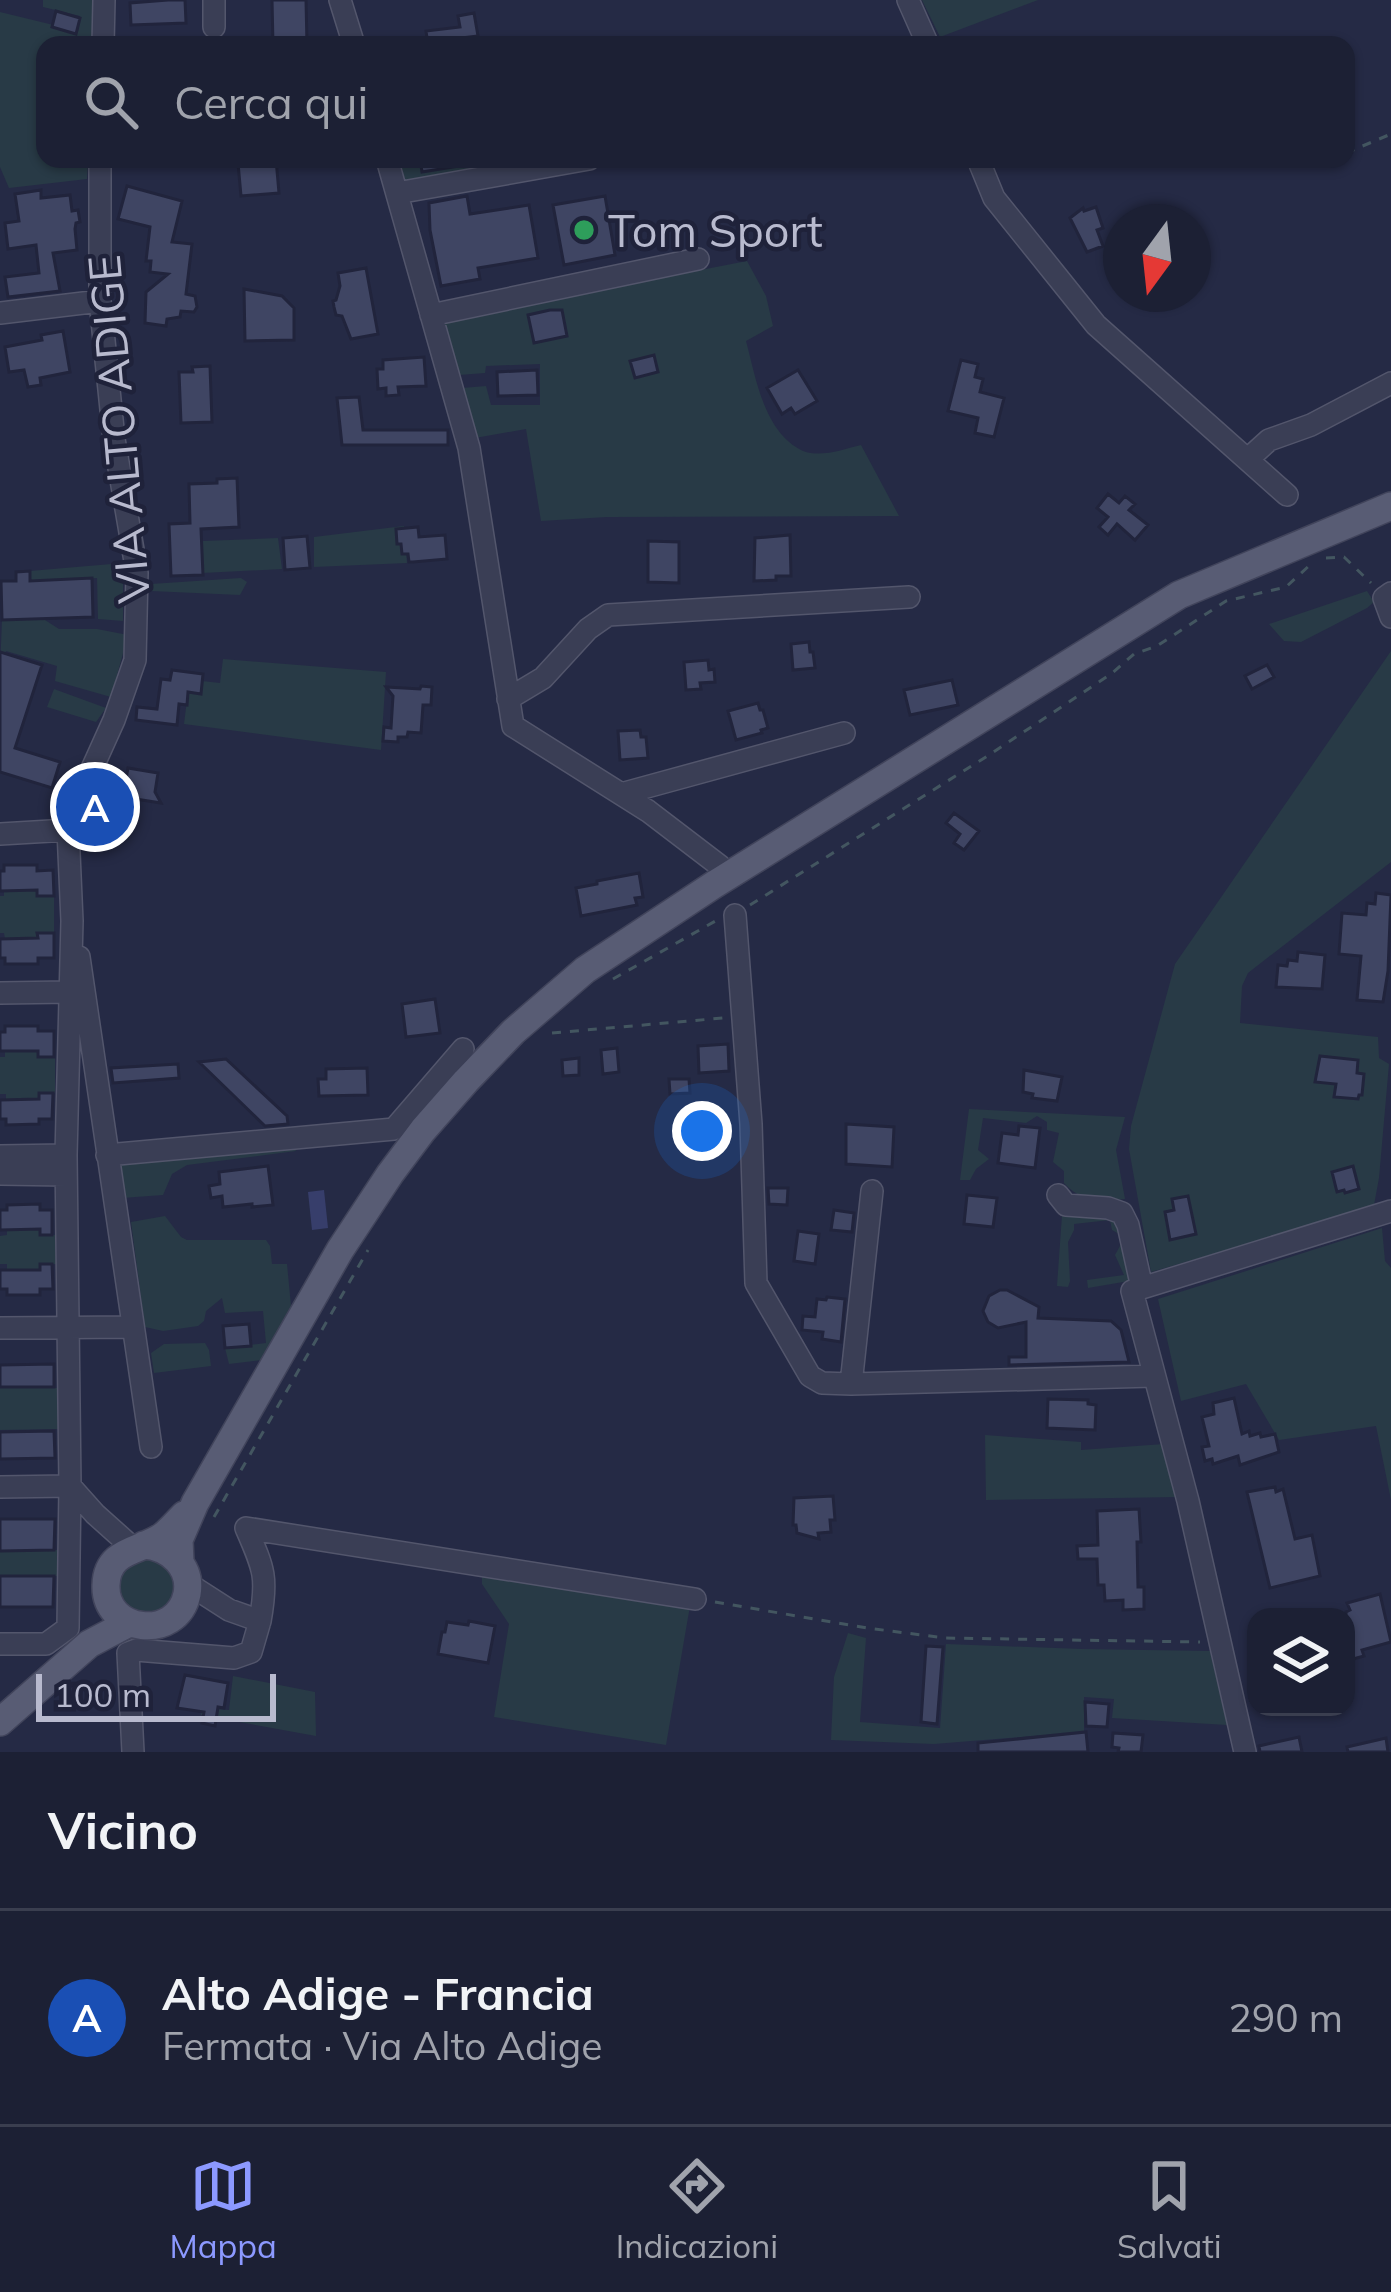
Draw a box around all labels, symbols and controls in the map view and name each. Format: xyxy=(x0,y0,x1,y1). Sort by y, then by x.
search box xyxy=(36,36,1355,168)
icon: search xyxy=(78,69,144,135)
text: Cerca qui xyxy=(174,74,368,130)
place label: Tom Sport xyxy=(608,202,823,258)
north arrow xyxy=(1103,204,1211,312)
marker: Tom Sport xyxy=(571,217,597,243)
street label: VIA ALTO ADIGE xyxy=(75,253,161,605)
pin: A xyxy=(56,762,134,852)
your location xyxy=(672,1101,732,1161)
map controls xyxy=(1247,1608,1355,1716)
button: layers xyxy=(1247,1608,1355,1716)
scale bar xyxy=(36,1668,276,1721)
text: 100 m xyxy=(54,1674,151,1715)
text: Vicino xyxy=(48,1798,198,1862)
text: Alto Adige - Francia xyxy=(162,1965,594,2021)
text: A xyxy=(72,1993,102,2042)
text: 290 m xyxy=(1228,1993,1343,2042)
text: Fermata · Via Alto Adige xyxy=(162,2021,602,2070)
tab: Mappa xyxy=(169,2153,277,2266)
tab: Indicazioni xyxy=(616,2153,778,2266)
tab: Salvati xyxy=(1117,2153,1222,2266)

